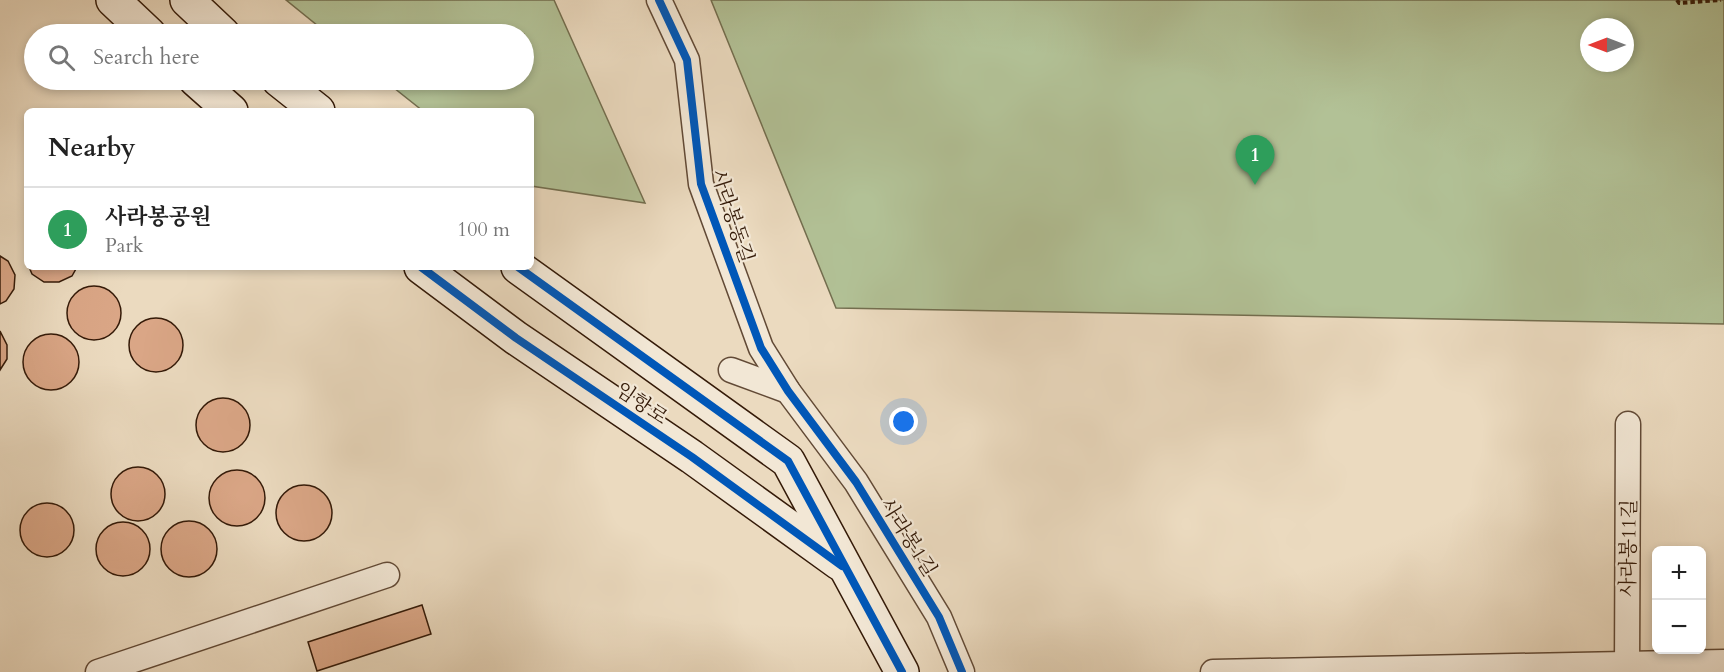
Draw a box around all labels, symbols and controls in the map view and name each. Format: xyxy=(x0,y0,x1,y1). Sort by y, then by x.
north arrow xyxy=(1580,18,1634,72)
search box xyxy=(24,24,534,90)
icon: search xyxy=(45,41,78,74)
text: Search here xyxy=(93,42,200,72)
text: Nearby xyxy=(48,130,136,165)
pin: 1 xyxy=(1236,136,1274,185)
street label: 사라봉동길 xyxy=(705,166,760,266)
text: 사라봉공원 xyxy=(105,202,211,232)
text: 1 xyxy=(62,216,73,243)
text: 100 m xyxy=(457,216,510,243)
text: Park xyxy=(105,232,143,259)
street label: 임항로 xyxy=(610,376,673,431)
your location xyxy=(889,407,918,436)
street label: 사라봉1길 xyxy=(874,493,943,582)
street label: 사라봉11길 xyxy=(1614,499,1643,597)
map controls xyxy=(1652,546,1706,654)
button: + xyxy=(1652,546,1706,600)
button: − xyxy=(1652,600,1706,654)

